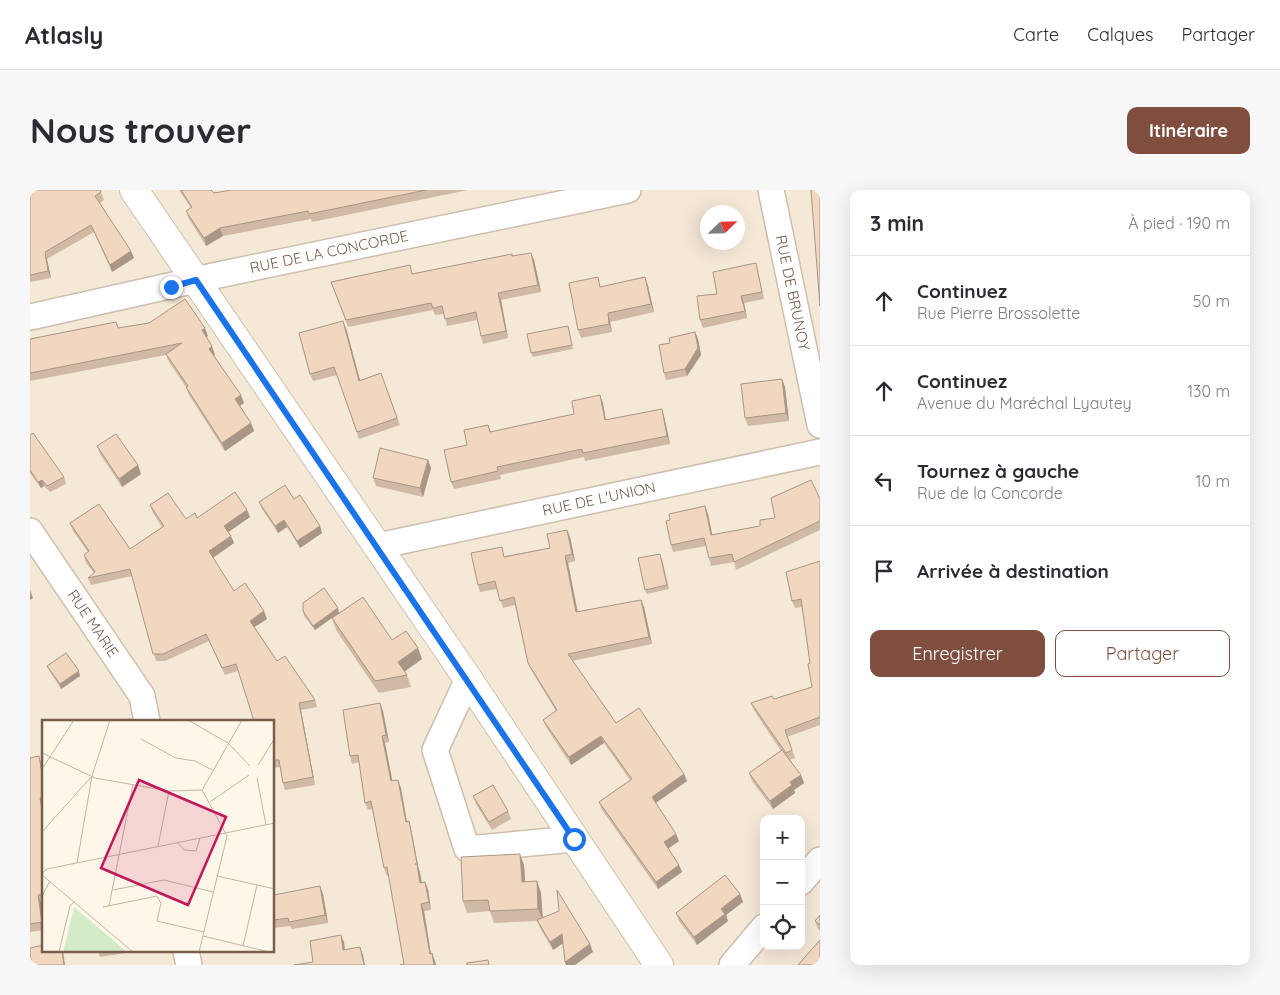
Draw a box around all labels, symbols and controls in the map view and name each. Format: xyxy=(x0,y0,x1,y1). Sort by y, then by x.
text: Atlasly xyxy=(25,20,103,50)
text: Carte xyxy=(1013,23,1059,46)
text: Calques xyxy=(1087,23,1154,46)
text: Partager xyxy=(1182,23,1255,46)
button: Itinéraire xyxy=(1127,107,1250,154)
text: Nous trouver xyxy=(30,108,251,152)
north arrow xyxy=(700,205,745,250)
text: 3 min xyxy=(870,210,924,236)
text: À pied · 190 m xyxy=(1128,213,1230,233)
street label: RUE DE LA CONCORDE xyxy=(248,226,410,277)
street label: RUE DE BRUNOY xyxy=(772,233,814,353)
route end xyxy=(160,276,183,299)
text: Continuez xyxy=(917,279,1007,303)
icon: ahead xyxy=(870,287,898,315)
text: 50 m xyxy=(1193,291,1230,311)
text: Rue Pierre Brossolette xyxy=(917,303,1080,323)
text: Continuez xyxy=(917,369,1007,393)
icon: ahead xyxy=(870,377,898,405)
text: 130 m xyxy=(1187,381,1230,401)
text: Avenue du Maréchal Lyautey xyxy=(917,393,1132,413)
text: Tournez à gauche xyxy=(917,459,1079,483)
icon: left xyxy=(870,467,898,495)
text: 10 m xyxy=(1196,471,1230,491)
street label: RUE DE L'UNION xyxy=(541,477,657,520)
text: Rue de la Concorde xyxy=(917,483,1063,503)
icon: arrive xyxy=(870,557,898,585)
text: Arrivée à destination xyxy=(917,559,1109,583)
street label: RUE MARIE xyxy=(64,586,123,661)
button: Enregistrer xyxy=(870,630,1045,677)
button: Partager xyxy=(1055,630,1230,677)
inset map xyxy=(42,720,275,952)
map controls xyxy=(760,815,805,950)
button: + xyxy=(760,815,805,860)
route start xyxy=(563,828,586,851)
button: − xyxy=(760,860,805,905)
button: locate xyxy=(760,905,805,950)

